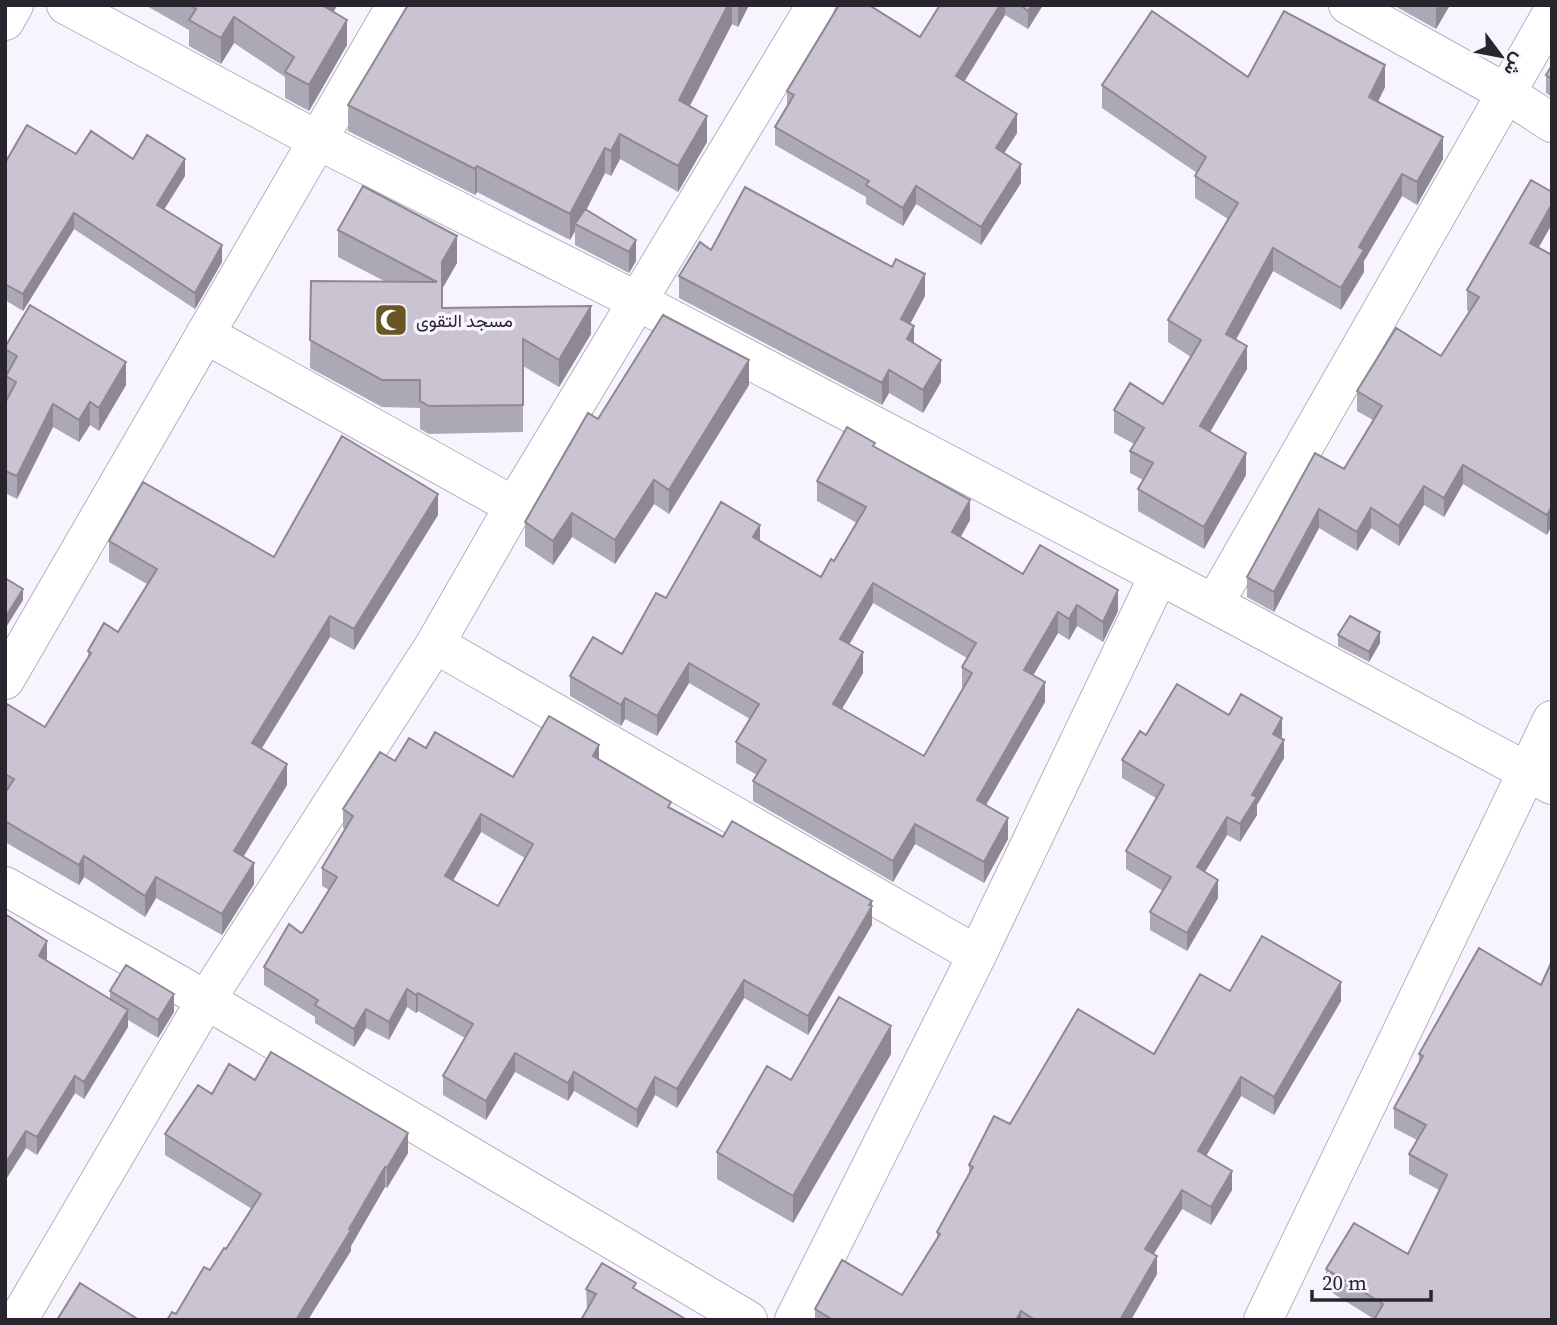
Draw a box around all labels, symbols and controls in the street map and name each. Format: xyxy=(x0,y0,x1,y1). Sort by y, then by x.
north arrow xyxy=(1466,21,1536,91)
text: ش xyxy=(1498,48,1532,82)
mosque icon: مسجد التقوى xyxy=(372,301,410,339)
place label: مسجد التقوى xyxy=(416,308,513,333)
scale bar xyxy=(1312,1258,1431,1302)
text: 20 m xyxy=(1322,1268,1367,1297)

